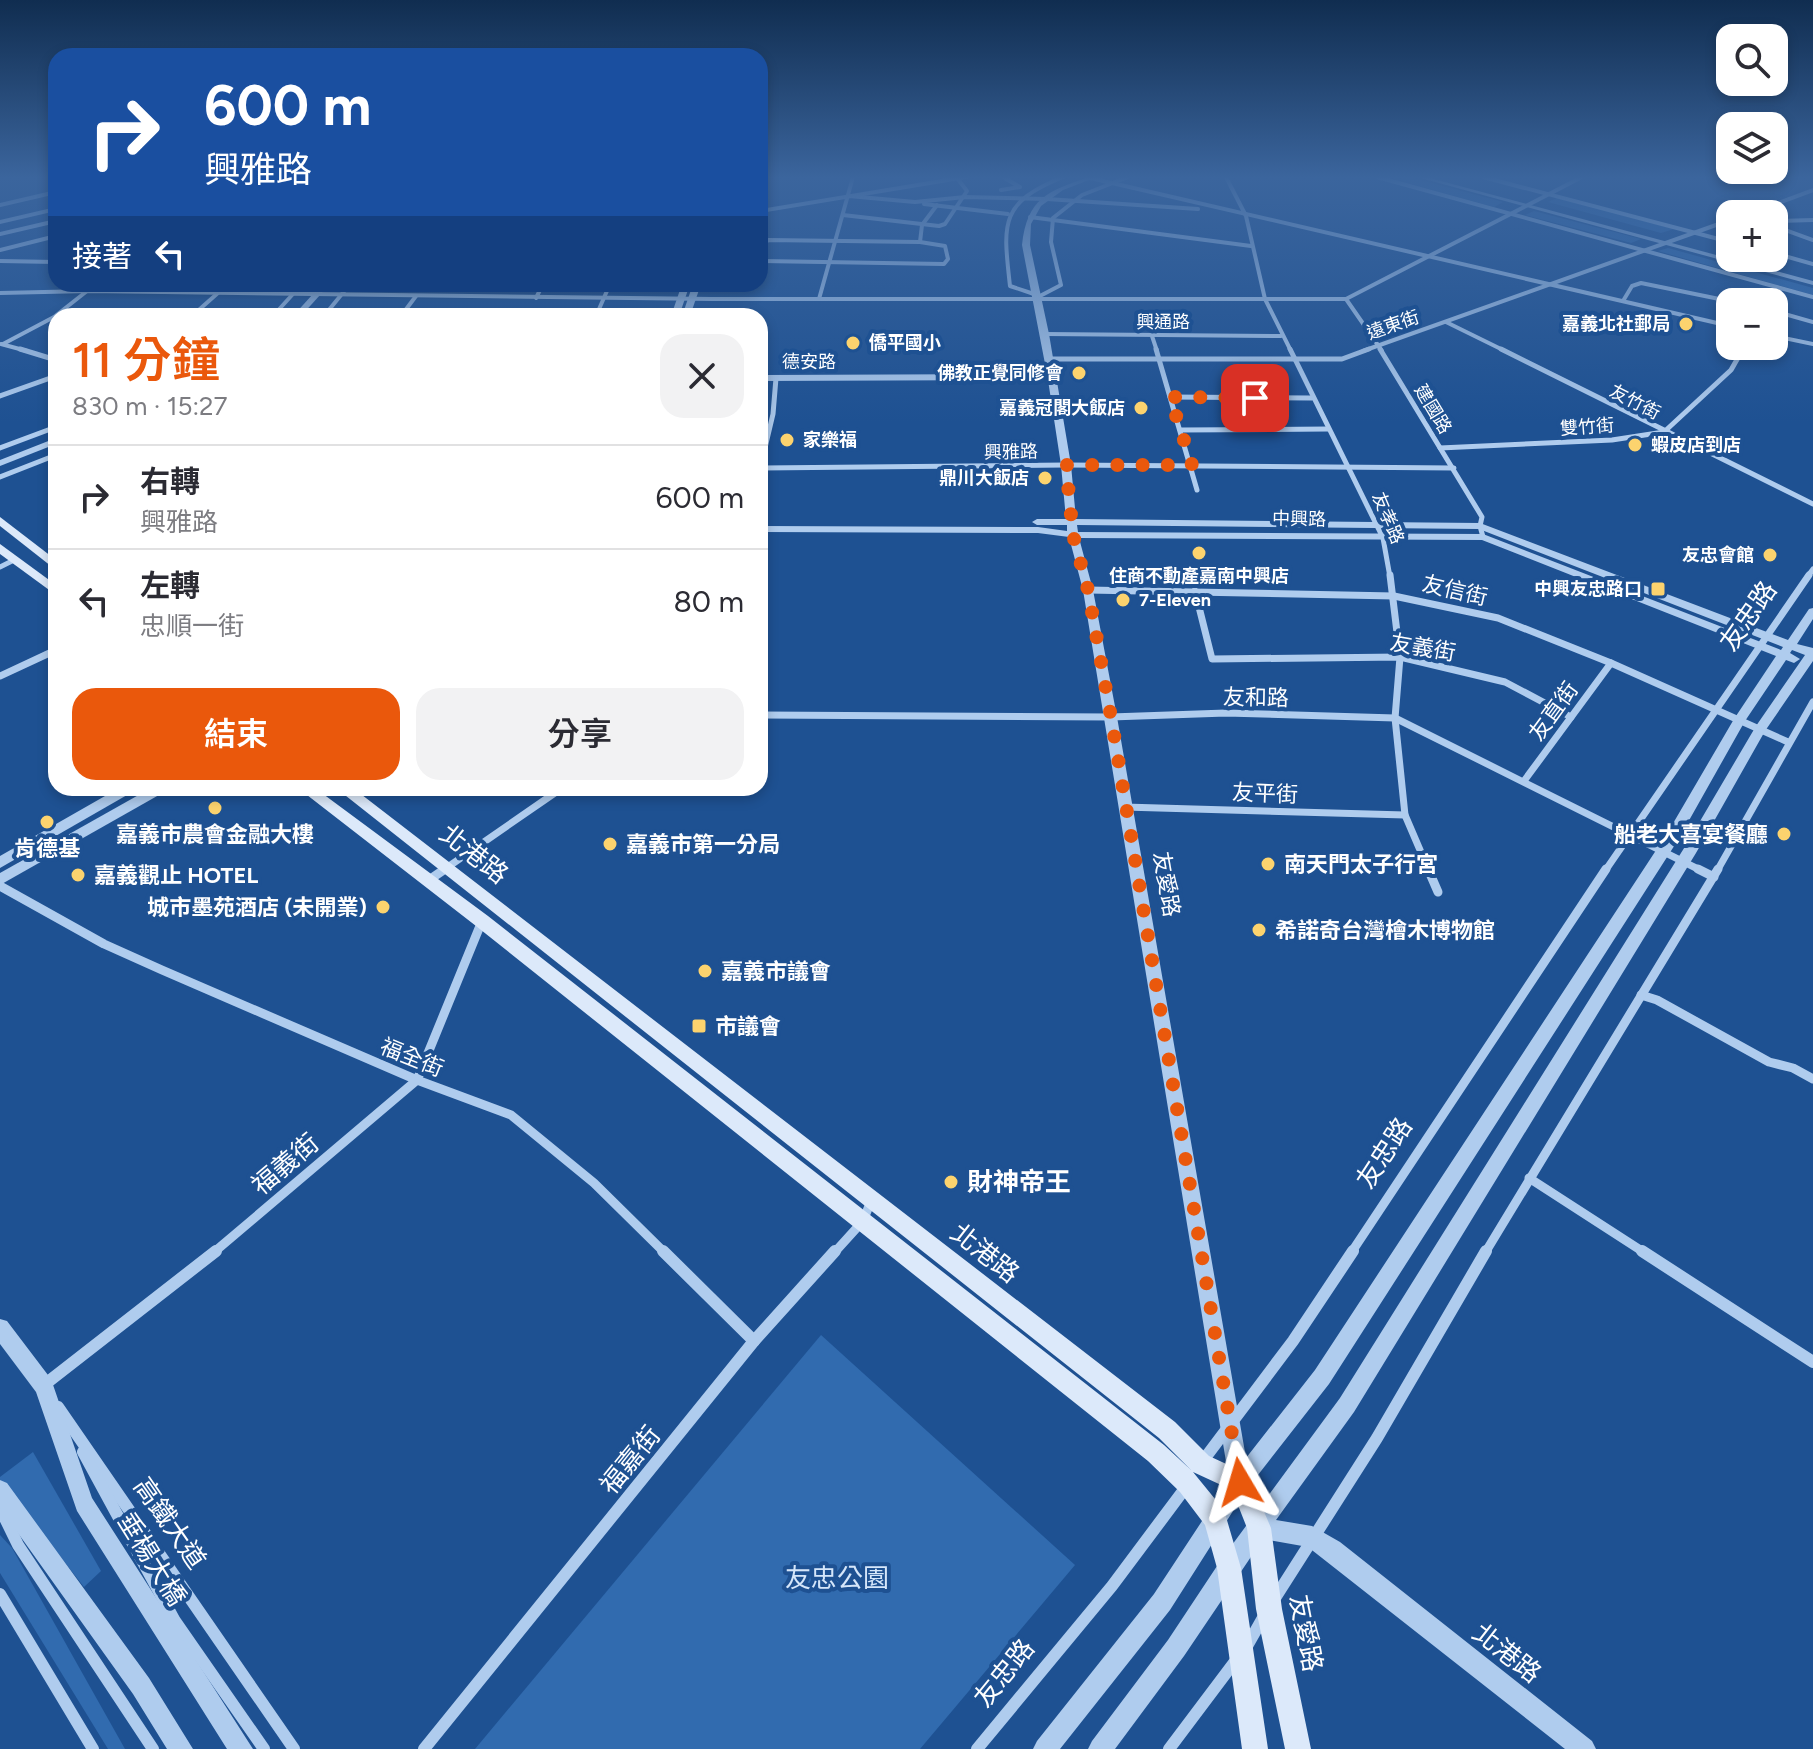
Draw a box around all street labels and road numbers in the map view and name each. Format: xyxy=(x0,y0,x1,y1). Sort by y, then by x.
street label: 遠東街 xyxy=(1364,306,1422,344)
street label: 興通路 xyxy=(1136,311,1190,333)
street label: 德安路 xyxy=(782,351,836,373)
street label: 建國路 xyxy=(1410,380,1456,438)
street label: 友竹街 xyxy=(1606,380,1664,424)
street label: 雙竹街 xyxy=(1559,414,1615,440)
street label: 興雅路 xyxy=(984,441,1038,463)
street label: 友孝路 xyxy=(1367,489,1409,547)
street label: 中興路 xyxy=(1272,508,1326,530)
street label: 友信街 xyxy=(1420,570,1490,611)
street label: 友忠路 xyxy=(1713,575,1783,657)
street label: 友義街 xyxy=(1388,628,1458,667)
street label: 友直街 xyxy=(1523,677,1584,746)
street label: 友和路 xyxy=(1223,683,1289,712)
street label: 友平街 xyxy=(1232,779,1298,808)
street label: 北港路 xyxy=(433,817,515,891)
street label: 友愛路 xyxy=(1147,849,1186,919)
street label: 福全街 xyxy=(376,1033,447,1082)
street label: 友忠路 xyxy=(1349,1112,1419,1194)
street label: 福義街 xyxy=(245,1127,325,1201)
street label: 北港路 xyxy=(944,1216,1026,1290)
street label: 福嘉街 xyxy=(593,1420,667,1500)
street label: 高鐵大道 xyxy=(127,1471,213,1575)
street label: 垂楊大橋 xyxy=(111,1506,193,1612)
street label: 友愛路 xyxy=(1283,1592,1329,1674)
street label: 北港路 xyxy=(1466,1616,1548,1690)
street label: 友忠路 xyxy=(967,1633,1041,1713)

